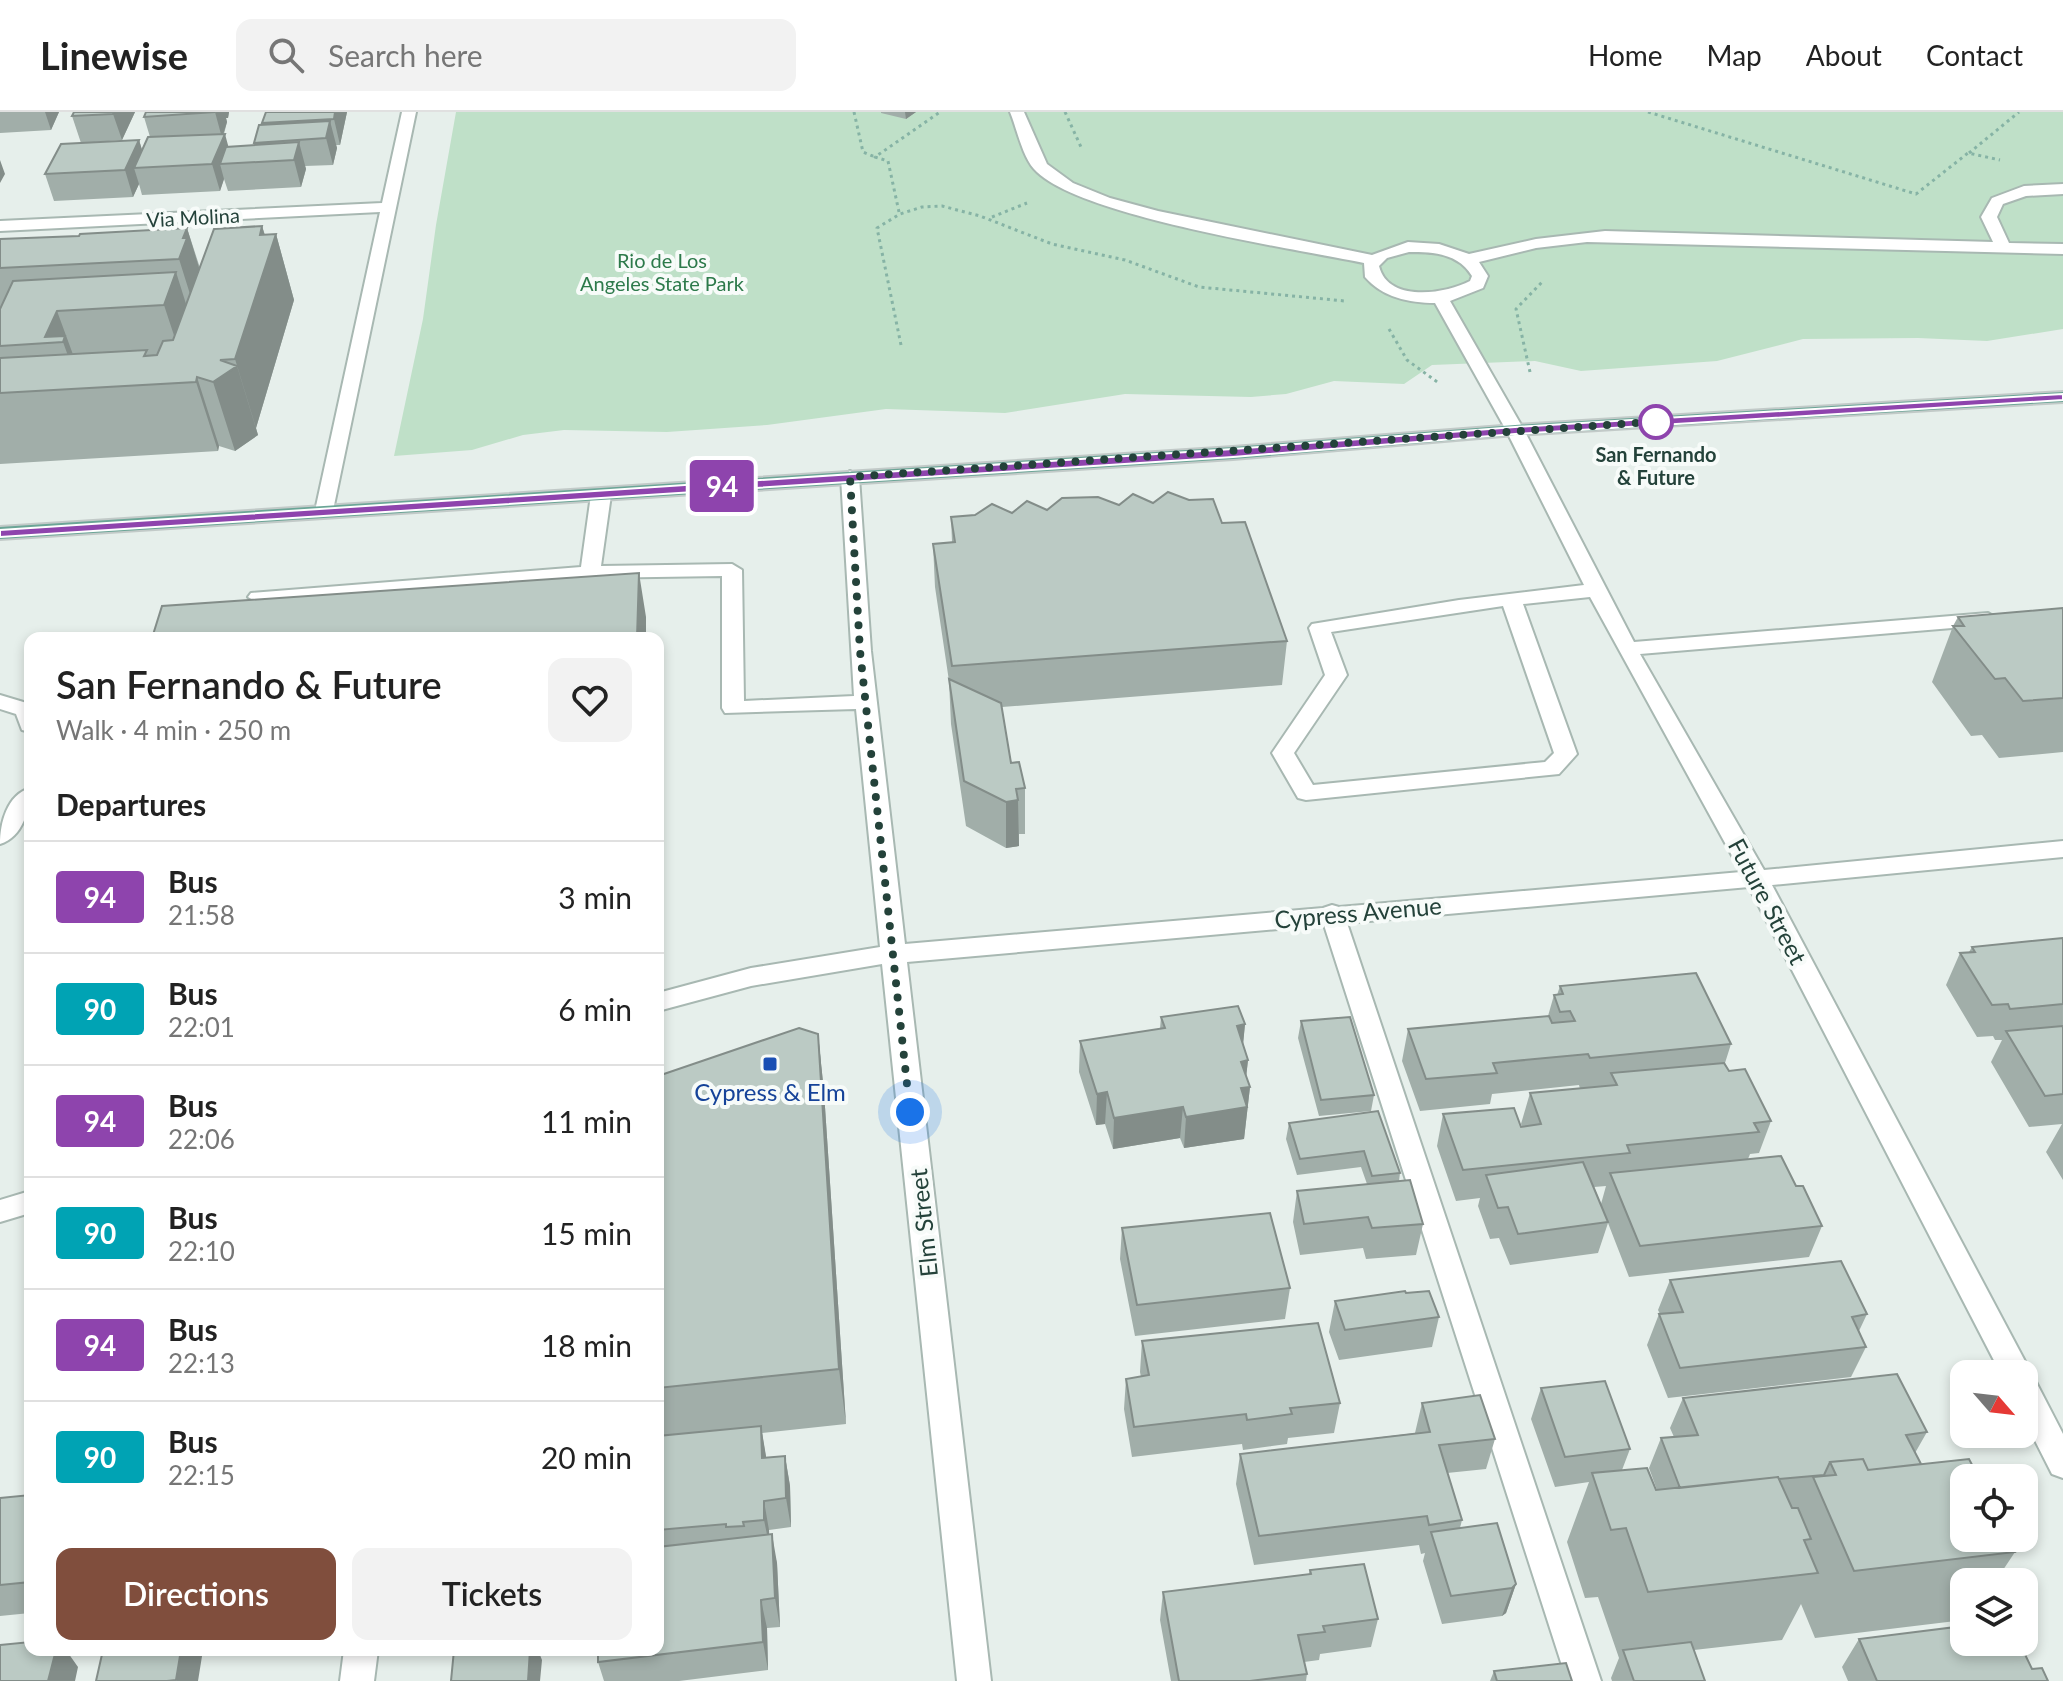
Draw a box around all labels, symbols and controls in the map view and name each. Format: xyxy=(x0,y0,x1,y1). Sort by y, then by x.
search box xyxy=(236,19,796,91)
text: Linewise xyxy=(40,32,188,78)
icon: search xyxy=(264,33,308,77)
text: Search here xyxy=(328,37,483,73)
text: Home xyxy=(1588,38,1663,72)
text: Map xyxy=(1707,38,1762,72)
text: About xyxy=(1806,38,1882,72)
text: Contact xyxy=(1926,38,2023,72)
street label: Via Molina xyxy=(146,203,240,231)
park label: Rio de Los Angeles State Park xyxy=(580,248,745,295)
marker: San Fernando & Future xyxy=(1639,405,1673,439)
place label: San Fernando & Future xyxy=(1595,442,1717,489)
line badge: 94 xyxy=(686,460,758,512)
text: 94 xyxy=(706,469,738,503)
button: heart xyxy=(548,658,632,742)
text: San Fernando & Future xyxy=(56,661,442,707)
text: Walk · 4 min · 250 m xyxy=(56,714,291,746)
text: Departures xyxy=(56,786,206,822)
street label: Future Street xyxy=(1723,833,1813,969)
text: Bus xyxy=(168,863,218,899)
text: 3 min xyxy=(558,879,632,915)
text: 94 xyxy=(84,880,116,914)
street label: Cypress Avenue xyxy=(1273,890,1443,934)
text: 21:58 xyxy=(168,899,235,931)
text: Bus xyxy=(168,975,218,1011)
text: 6 min xyxy=(558,991,632,1027)
text: 90 xyxy=(84,992,116,1026)
text: 22:01 xyxy=(168,1011,235,1043)
marker: Cypress & Elm xyxy=(761,1055,779,1073)
place label: Cypress & Elm xyxy=(694,1077,846,1106)
text: Bus xyxy=(168,1087,218,1123)
your location xyxy=(890,1092,930,1132)
text: 11 min xyxy=(541,1103,632,1139)
text: 94 xyxy=(84,1104,116,1138)
text: 22:06 xyxy=(168,1123,235,1155)
street label: Elm Street xyxy=(903,1167,943,1278)
text: Bus xyxy=(168,1199,218,1235)
text: 15 min xyxy=(541,1215,632,1251)
text: 90 xyxy=(84,1216,116,1250)
text: 22:10 xyxy=(168,1235,235,1267)
text: Bus xyxy=(168,1311,218,1347)
text: 18 min xyxy=(541,1327,632,1363)
text: 94 xyxy=(84,1328,116,1362)
text: 22:13 xyxy=(168,1347,235,1379)
north arrow xyxy=(1950,1360,2038,1448)
map controls xyxy=(1950,1360,2038,1656)
text: Bus xyxy=(168,1423,218,1459)
text: 20 min xyxy=(541,1439,632,1475)
text: 90 xyxy=(84,1440,116,1474)
text: 22:15 xyxy=(168,1459,235,1491)
button: locate xyxy=(1950,1464,2038,1552)
button: Directions xyxy=(56,1548,336,1640)
button: Tickets xyxy=(352,1548,632,1640)
button: layers xyxy=(1950,1568,2038,1656)

